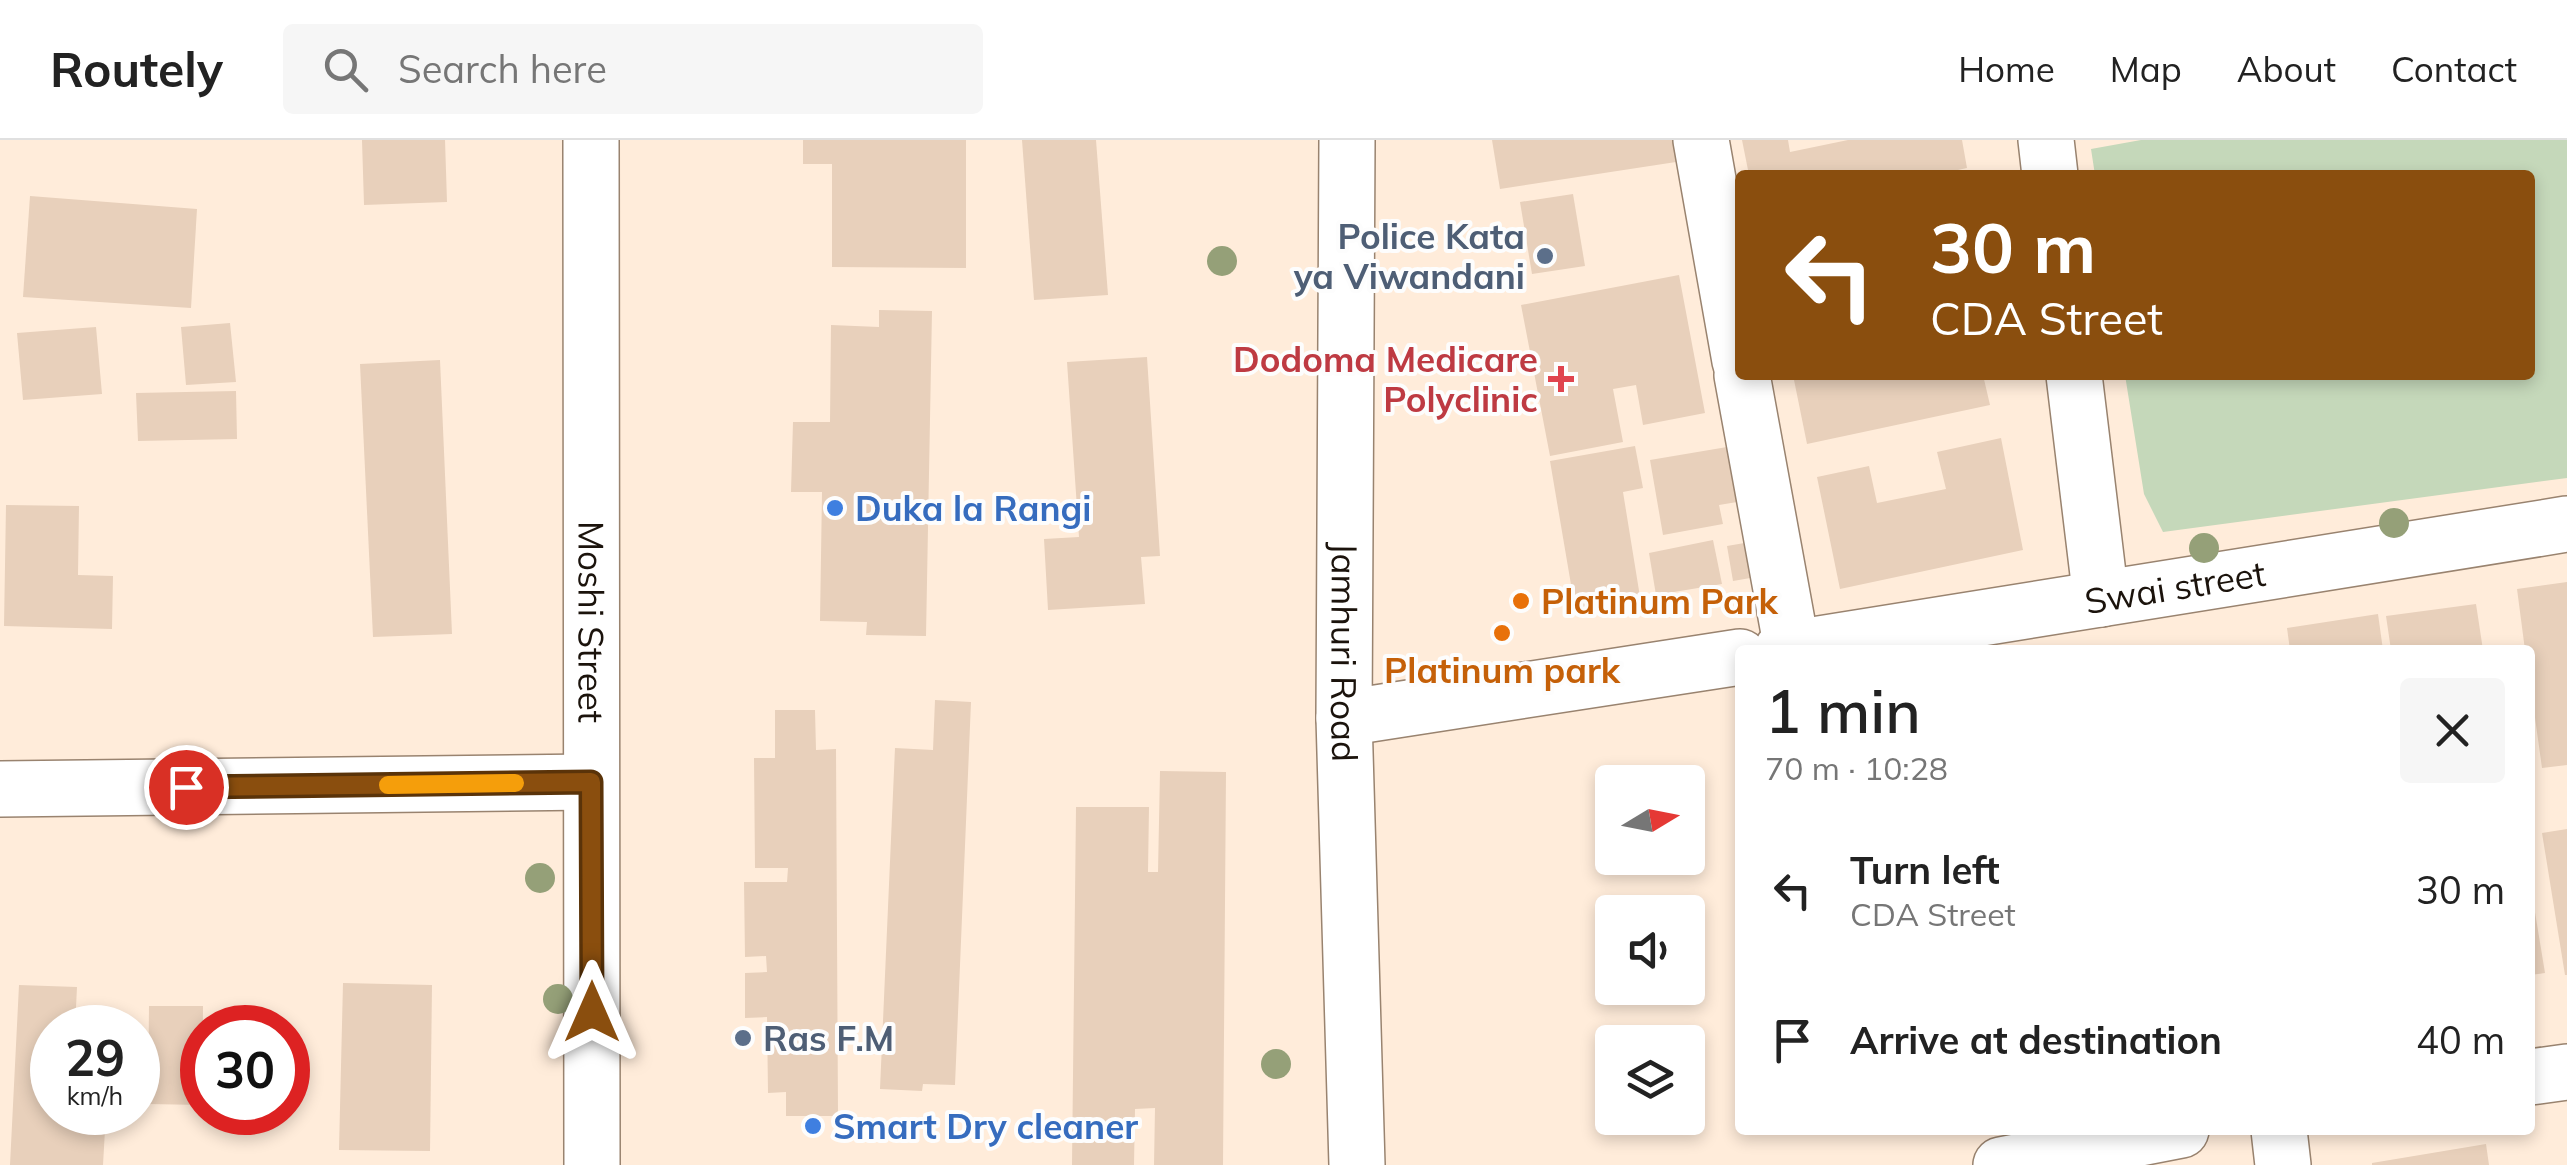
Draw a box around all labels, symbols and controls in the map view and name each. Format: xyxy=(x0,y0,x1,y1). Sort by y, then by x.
search box xyxy=(283,24,983,114)
text: Routely xyxy=(50,39,223,99)
icon: search xyxy=(318,42,373,97)
text: Search here xyxy=(398,45,607,93)
text: Home xyxy=(1958,47,2055,91)
text: Map xyxy=(2110,47,2182,91)
text: About xyxy=(2237,47,2336,91)
text: Contact xyxy=(2391,47,2517,91)
text: 30 m xyxy=(1930,203,2096,291)
icon: left xyxy=(1765,210,1895,340)
place label: Police Kata ya Viwandani xyxy=(1293,214,1525,298)
marker: Police Kata ya Viwandani xyxy=(1534,245,1556,267)
text: CDA Street xyxy=(1930,290,2163,346)
place label: Dodoma Medicare Polyclinic xyxy=(1233,337,1538,421)
marker: Dodoma Medicare Polyclinic xyxy=(1548,366,1574,392)
place label: Duka la Rangi xyxy=(855,486,1092,530)
marker: Duka la Rangi xyxy=(824,497,846,519)
street label: Moshi Street xyxy=(569,521,614,723)
street label: Jamhuri Road xyxy=(1322,542,1367,763)
street label: Swai street xyxy=(2081,551,2269,623)
place label: Platinum Park xyxy=(1541,579,1779,623)
marker: Platinum Park xyxy=(1510,590,1532,612)
marker: Platinum park xyxy=(1491,622,1513,644)
place label: Platinum park xyxy=(1384,648,1621,692)
text: 1 min xyxy=(1765,673,1921,748)
button: close xyxy=(2400,678,2505,783)
pin xyxy=(144,745,229,830)
text: 70 m · 10:28 xyxy=(1765,748,1948,788)
icon: arrive xyxy=(159,760,214,815)
north arrow xyxy=(1595,765,1705,875)
map controls xyxy=(1595,765,1705,1135)
text: Turn left xyxy=(1850,846,2000,894)
icon: left xyxy=(1765,863,1820,918)
text: 30 m xyxy=(2416,866,2505,914)
text: CDA Street xyxy=(1850,894,2016,934)
button: sound xyxy=(1595,895,1705,1005)
position arrow xyxy=(540,960,644,1064)
speed limit sign: 30 xyxy=(180,1005,310,1135)
icon: arrive xyxy=(1765,1013,1820,1068)
place label: Ras F.M xyxy=(763,1016,894,1060)
text: Arrive at destination xyxy=(1850,1016,2222,1064)
text: 40 m xyxy=(2416,1016,2505,1064)
button: layers xyxy=(1595,1025,1705,1135)
text: 29 xyxy=(65,1026,125,1089)
marker: Ras F.M xyxy=(732,1027,754,1049)
text: km/h xyxy=(67,1080,123,1111)
place label: Smart Dry cleaner xyxy=(833,1104,1138,1148)
marker: Smart Dry cleaner xyxy=(802,1115,824,1137)

